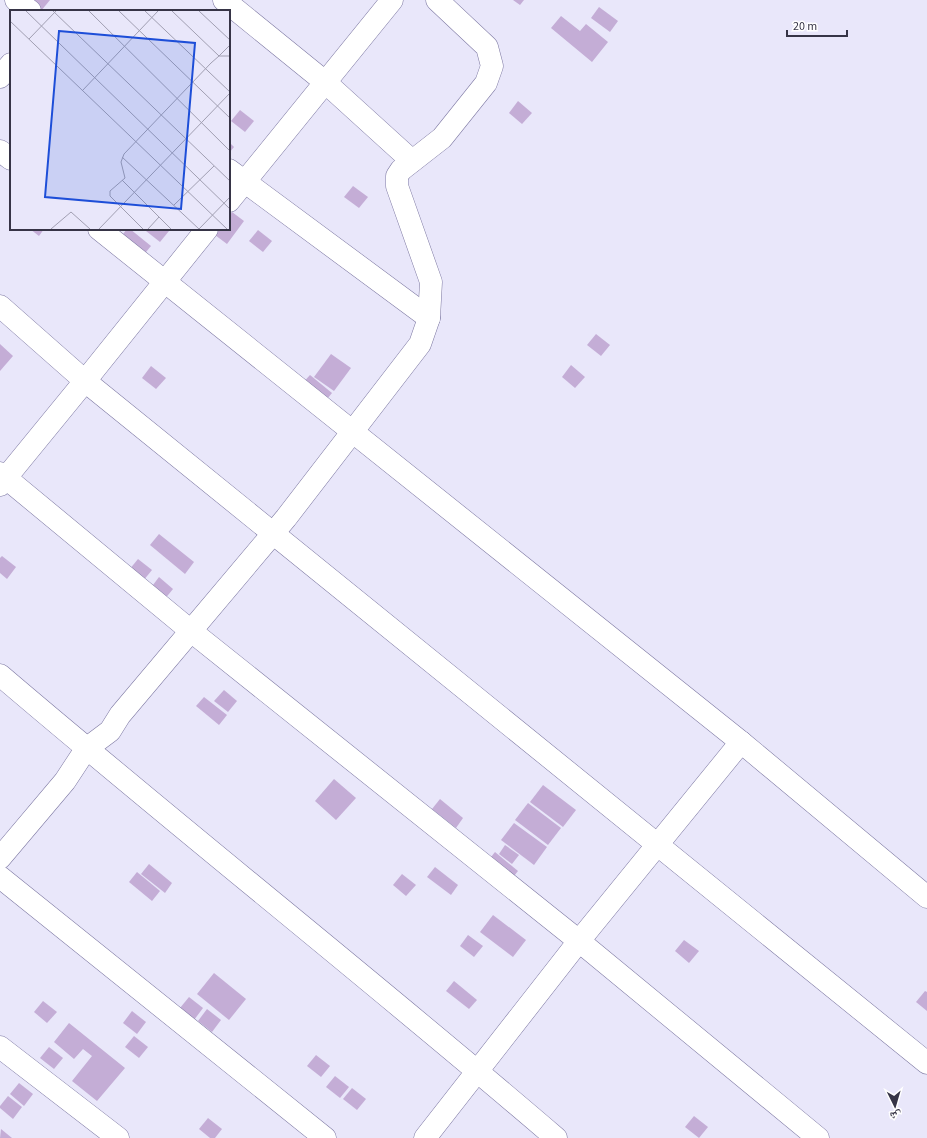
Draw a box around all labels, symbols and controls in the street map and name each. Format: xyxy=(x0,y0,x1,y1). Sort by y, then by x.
inset map xyxy=(10,10,230,230)
scale bar xyxy=(787,12,847,38)
text: 20 m xyxy=(793,18,817,35)
north arrow xyxy=(875,1086,915,1126)
text: ش xyxy=(889,1107,902,1123)

